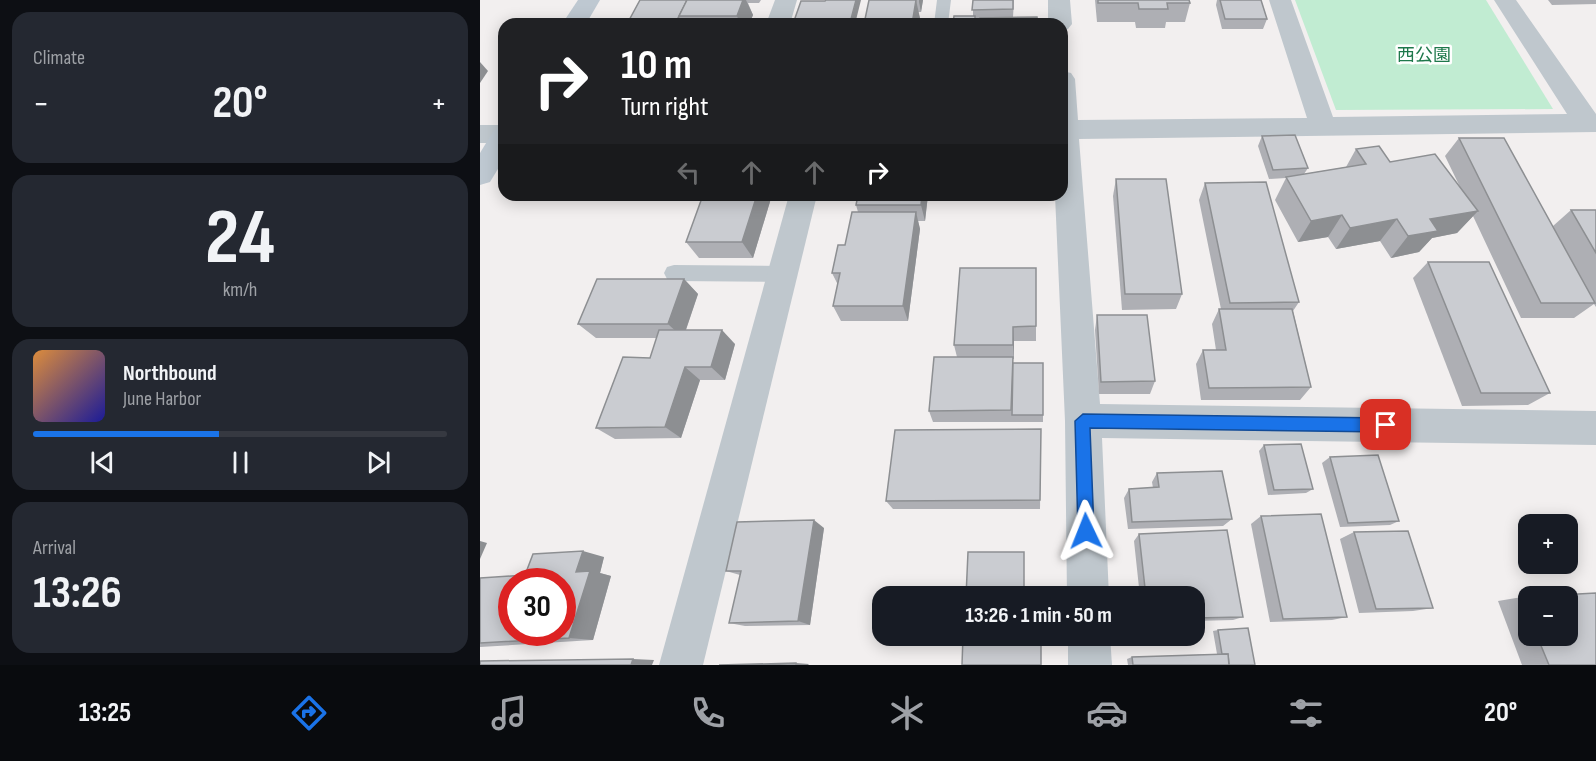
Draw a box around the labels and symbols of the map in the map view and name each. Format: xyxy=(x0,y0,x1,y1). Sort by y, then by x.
park label: 西公園 xyxy=(1397,45,1451,66)
pin xyxy=(1360,399,1411,450)
position arrow xyxy=(1054,499,1118,563)
speed limit sign: 30 xyxy=(498,568,576,646)

